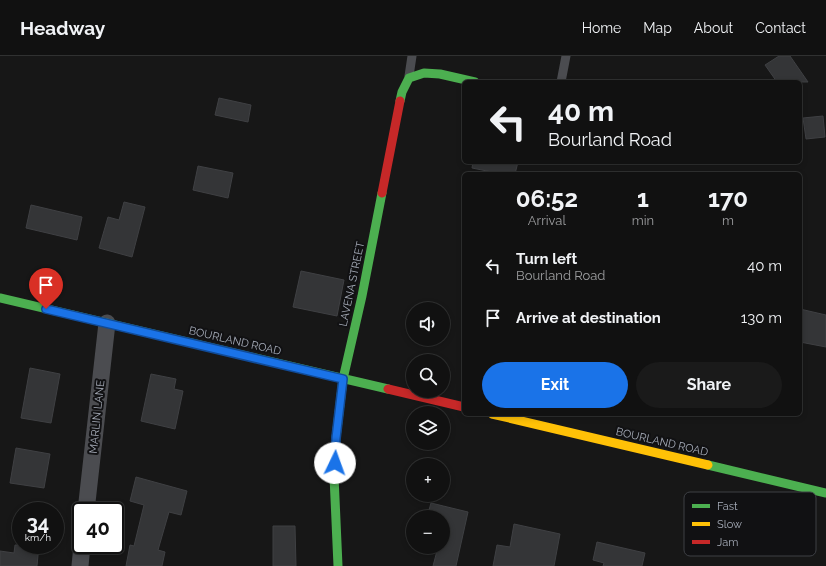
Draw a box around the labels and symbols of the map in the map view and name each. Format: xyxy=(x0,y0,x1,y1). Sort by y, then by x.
street label: LAVENA STREET xyxy=(337,240,367,328)
pin xyxy=(29,268,63,309)
street label: BOURLAND ROAD xyxy=(187,324,283,358)
street label: MARLIN LANE xyxy=(87,379,107,454)
street label: BOURLAND ROAD xyxy=(614,425,710,459)
position arrow xyxy=(314,442,356,484)
legend xyxy=(684,492,816,556)
text: Fast xyxy=(717,500,738,513)
speed limit sign: 40 xyxy=(72,502,124,554)
text: Slow xyxy=(717,518,742,531)
text: Jam xyxy=(717,536,738,549)

